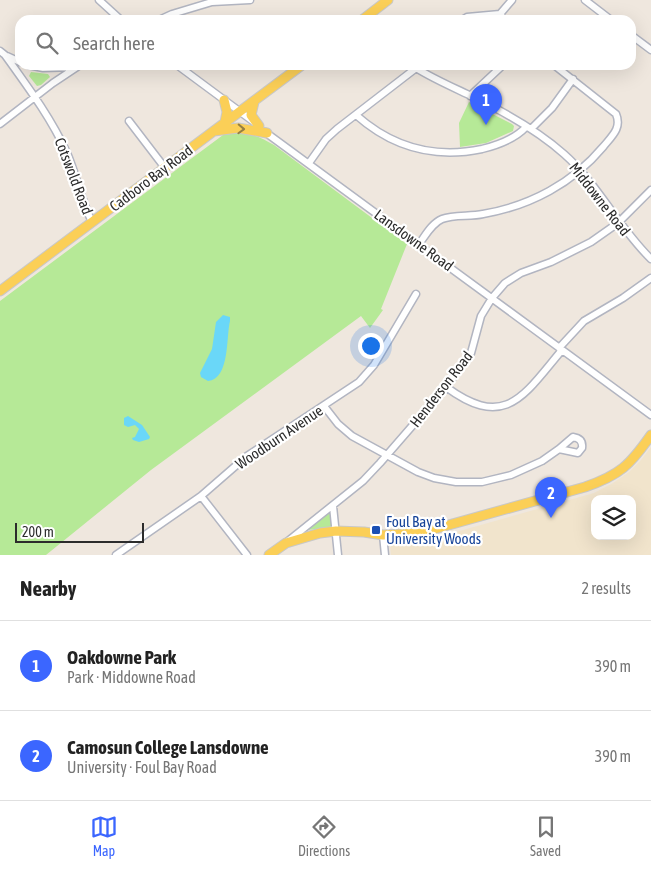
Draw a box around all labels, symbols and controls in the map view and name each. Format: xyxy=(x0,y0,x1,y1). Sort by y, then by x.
search box xyxy=(15,15,636,70)
icon: search xyxy=(33,29,61,57)
text: Search here xyxy=(73,32,155,54)
pin: 1 xyxy=(470,84,502,125)
one-way arrow xyxy=(237,124,245,134)
street label: Cotswold Road xyxy=(52,135,96,217)
street label: Cadboro Bay Road xyxy=(106,141,196,215)
street label: Middowne Road xyxy=(566,159,634,239)
street label: Lansdowne Road xyxy=(371,206,457,274)
your location xyxy=(358,333,384,359)
street label: Henderson Road xyxy=(406,348,476,430)
street label: Woodburn Avenue xyxy=(232,402,326,472)
pin: 2 xyxy=(535,477,567,518)
map controls xyxy=(591,495,636,540)
button: layers xyxy=(591,495,636,540)
place label: Foul Bay at University Woods xyxy=(386,513,481,547)
scale bar xyxy=(15,520,144,543)
text: 200 m xyxy=(22,524,54,540)
marker: Foul Bay at University Woods xyxy=(370,524,382,536)
text: Nearby xyxy=(20,576,76,600)
text: 2 results xyxy=(581,579,631,597)
text: Oakdowne Park xyxy=(67,646,176,668)
text: 1 xyxy=(32,657,40,675)
text: 390 m xyxy=(595,657,631,675)
text: Park · Middowne Road xyxy=(67,668,196,686)
text: Camosun College Lansdowne xyxy=(67,736,269,758)
text: 2 xyxy=(32,747,40,765)
text: 390 m xyxy=(595,747,631,765)
text: University · Foul Bay Road xyxy=(67,758,217,776)
tab: Map xyxy=(90,813,118,859)
tab: Directions xyxy=(298,813,350,859)
tab: Saved xyxy=(530,813,561,859)

